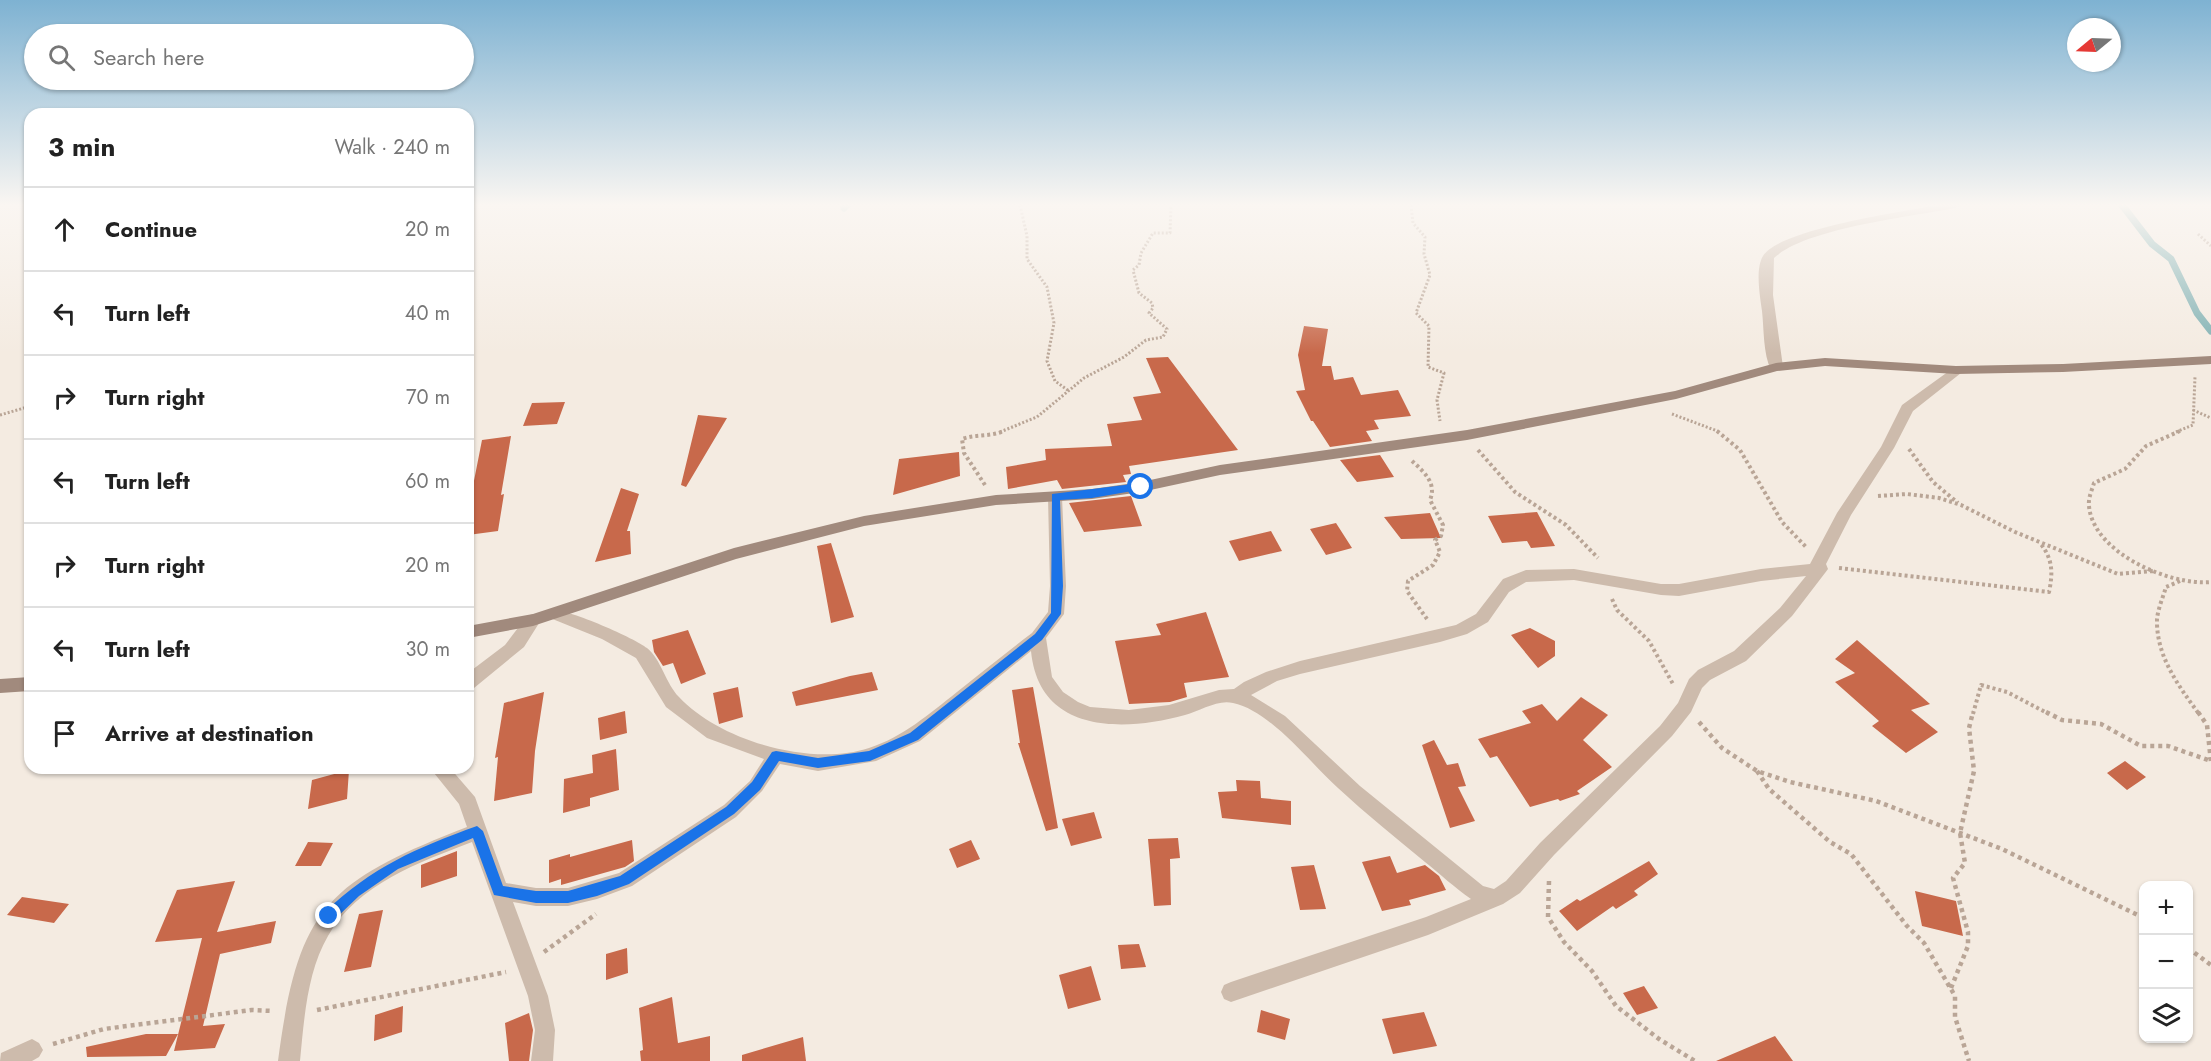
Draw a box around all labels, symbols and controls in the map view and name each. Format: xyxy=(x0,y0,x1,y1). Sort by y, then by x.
north arrow xyxy=(2067,18,2121,72)
search box xyxy=(24,24,474,90)
icon: search xyxy=(45,41,78,74)
text: Search here xyxy=(93,41,204,73)
text: 3 min xyxy=(48,128,115,166)
text: Walk · 240 m xyxy=(335,133,450,162)
icon: ahead xyxy=(48,213,81,246)
text: Continue xyxy=(105,213,197,245)
text: 20 m xyxy=(405,215,450,244)
icon: left xyxy=(48,297,81,330)
text: Turn left xyxy=(105,297,190,329)
text: 40 m xyxy=(405,299,450,328)
icon: right xyxy=(48,381,81,414)
text: Turn right xyxy=(105,381,205,413)
text: 70 m xyxy=(406,383,450,412)
icon: left xyxy=(48,465,81,498)
text: Turn left xyxy=(105,465,190,497)
text: 60 m xyxy=(405,467,450,496)
route start xyxy=(1127,473,1153,499)
icon: right xyxy=(48,549,81,582)
text: Turn right xyxy=(105,549,205,581)
text: 20 m xyxy=(405,551,450,580)
icon: left xyxy=(48,633,81,666)
text: Turn left xyxy=(105,633,190,665)
text: 30 m xyxy=(405,635,450,664)
icon: arrive xyxy=(48,717,81,750)
text: Arrive at destination xyxy=(105,717,314,749)
map controls xyxy=(2139,881,2193,1043)
button: + xyxy=(2139,881,2193,935)
route end xyxy=(315,902,341,928)
button: − xyxy=(2139,935,2193,989)
button: layers xyxy=(2139,989,2193,1043)

